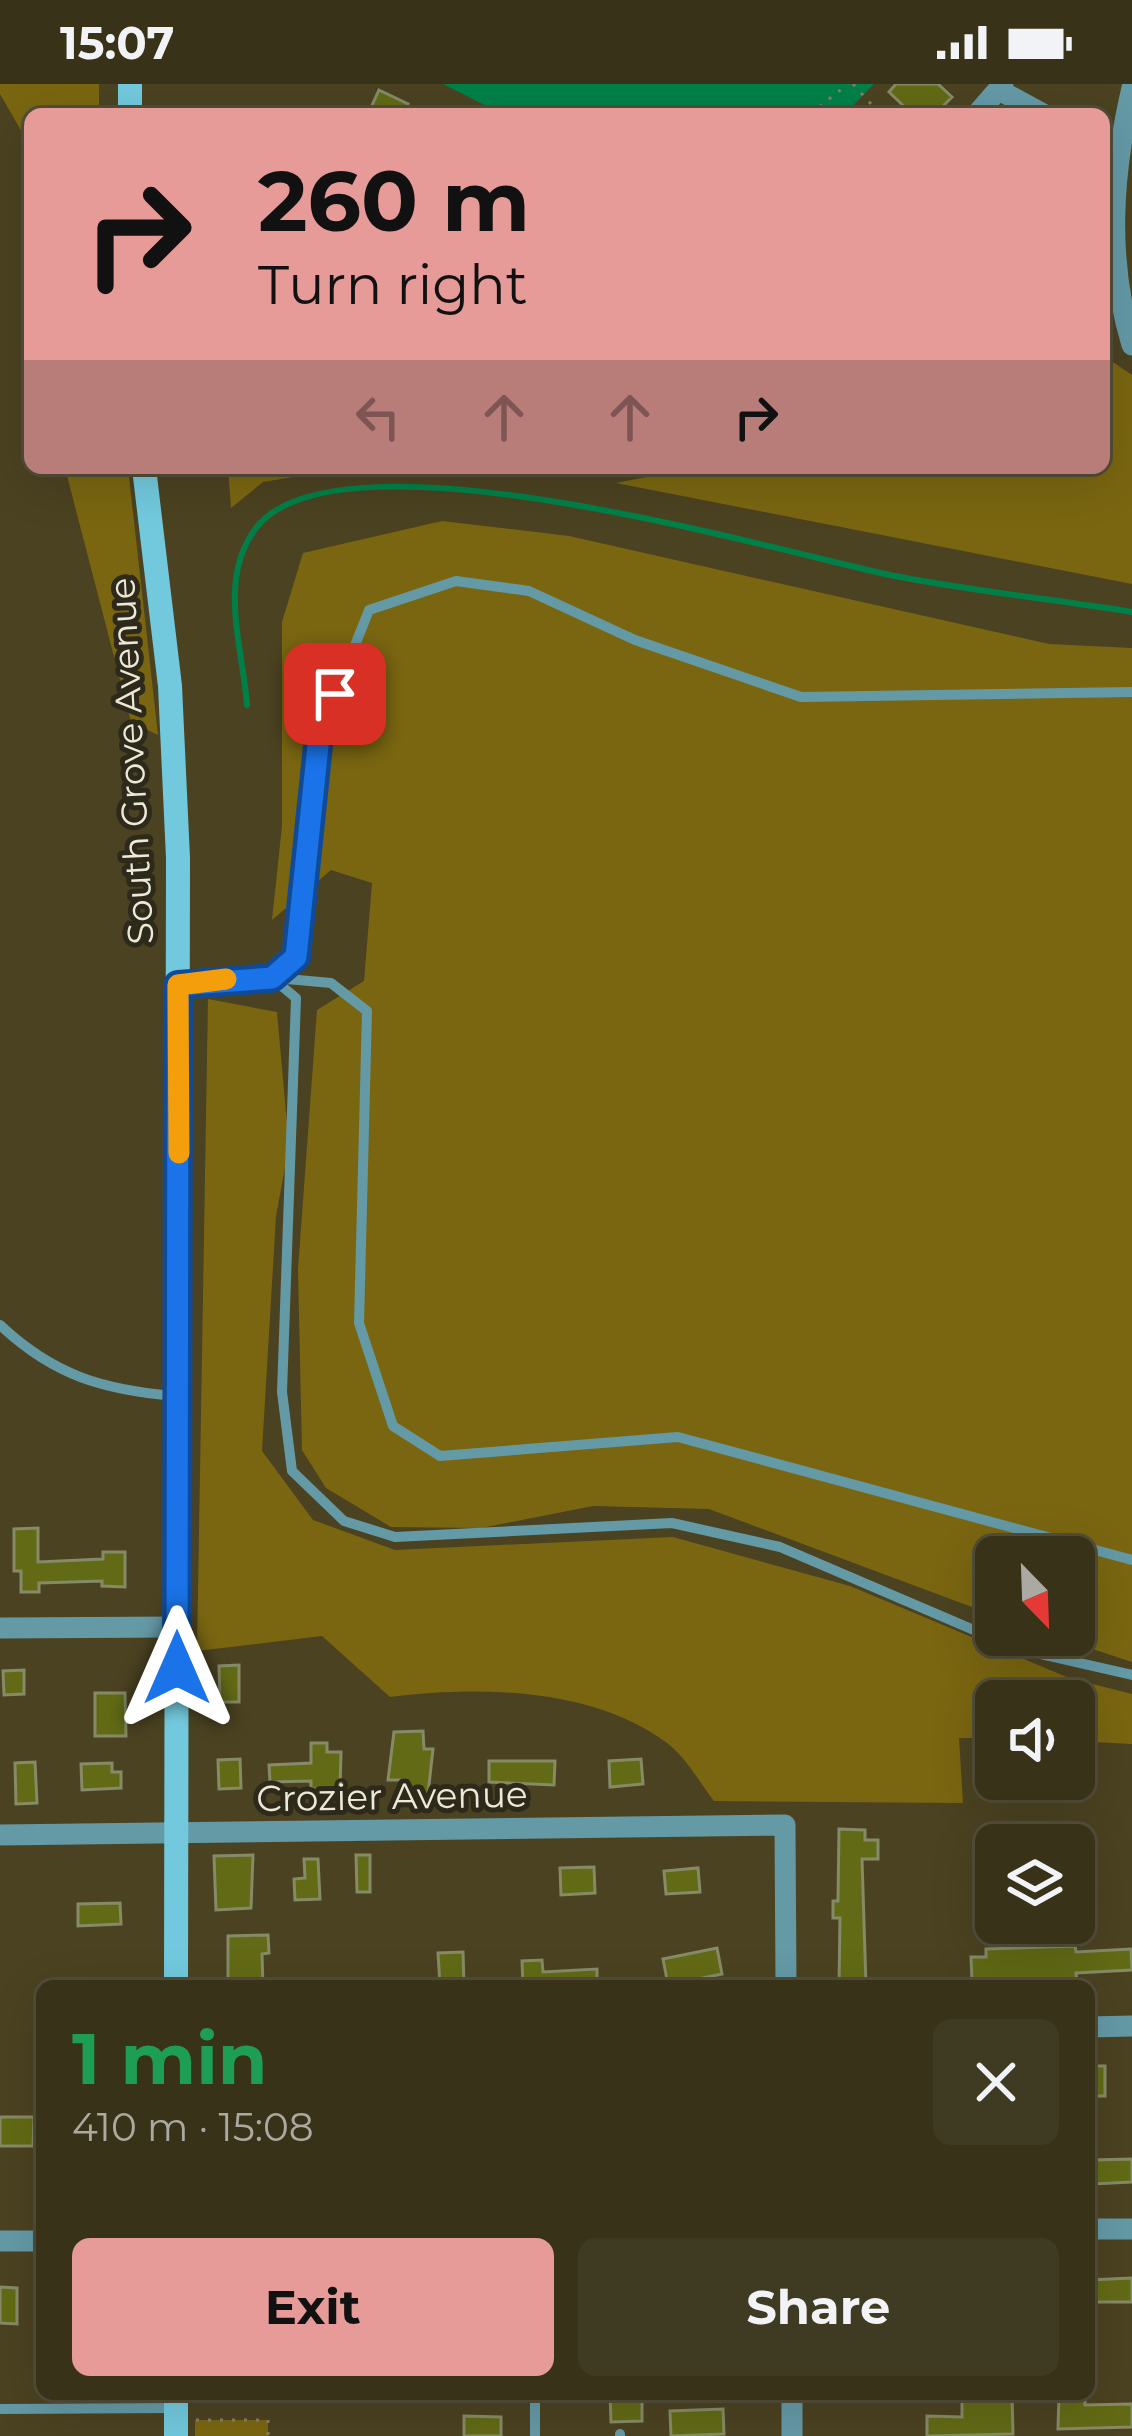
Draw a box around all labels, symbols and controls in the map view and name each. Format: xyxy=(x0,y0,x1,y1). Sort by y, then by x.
text: 15:07 xyxy=(60,15,175,70)
text: 260 m xyxy=(258,150,530,252)
icon: right xyxy=(60,156,216,312)
text: Turn right xyxy=(258,252,528,318)
icon: left xyxy=(345,384,411,450)
icon: ahead xyxy=(471,384,537,450)
icon: ahead xyxy=(597,384,663,450)
icon: right xyxy=(723,384,789,450)
street label: South Grove Avenue xyxy=(99,577,163,945)
pin xyxy=(284,643,386,745)
icon: arrive xyxy=(302,661,368,727)
north arrow xyxy=(975,1536,1095,1656)
map controls xyxy=(975,1536,1095,1944)
position arrow xyxy=(114,1605,240,1731)
button: sound xyxy=(975,1680,1095,1800)
street label: Crozier Avenue xyxy=(256,1772,528,1820)
button: layers xyxy=(975,1824,1095,1944)
text: 1 min xyxy=(72,2014,268,2102)
button: close xyxy=(933,2019,1059,2145)
text: 410 m · 15:08 xyxy=(72,2103,314,2151)
button: Exit xyxy=(72,2238,554,2376)
button: Share xyxy=(578,2238,1059,2376)

